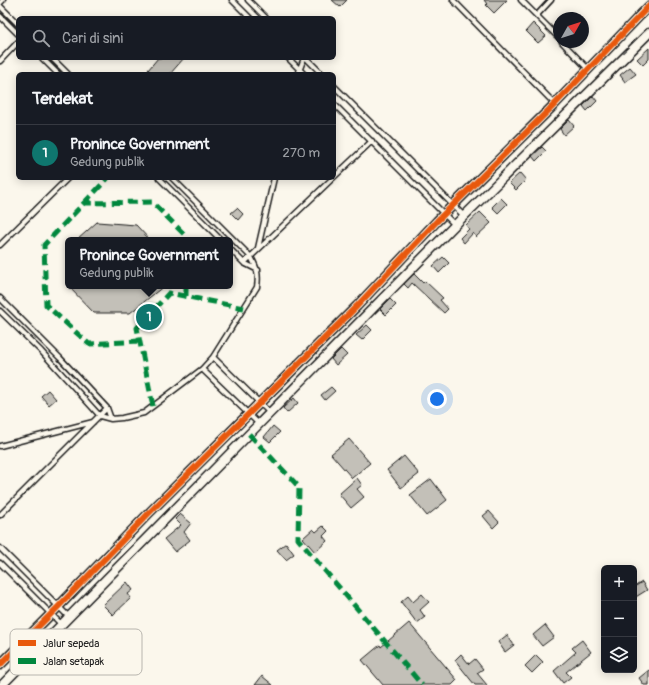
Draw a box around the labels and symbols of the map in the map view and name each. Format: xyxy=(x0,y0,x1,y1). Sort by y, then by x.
north arrow xyxy=(553,12,589,48)
pin: 1 xyxy=(136,302,162,332)
your location xyxy=(427,389,447,409)
legend xyxy=(10,629,142,675)
text: Jalur sepeda xyxy=(43,637,99,650)
text: Jalan setapak xyxy=(43,655,105,668)

